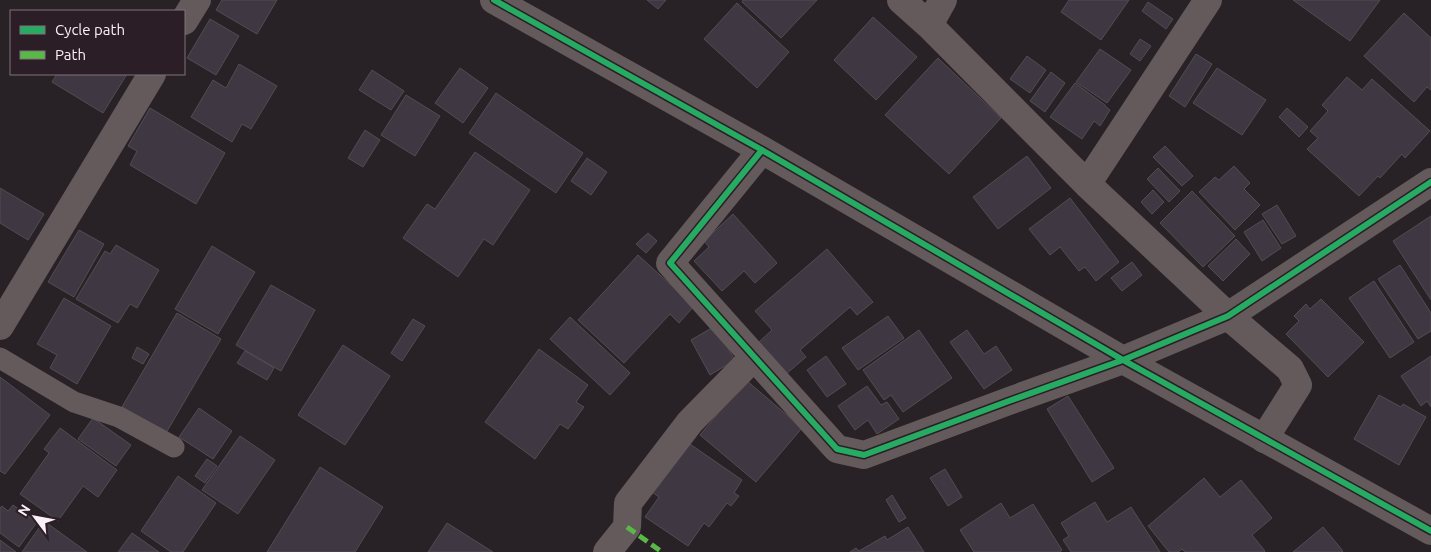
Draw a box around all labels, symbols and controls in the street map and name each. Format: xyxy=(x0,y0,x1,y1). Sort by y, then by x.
legend xyxy=(10,10,185,75)
text: Cycle path xyxy=(55,21,125,38)
text: Path xyxy=(55,46,86,63)
north arrow xyxy=(10,492,60,542)
text: N xyxy=(14,501,34,519)

